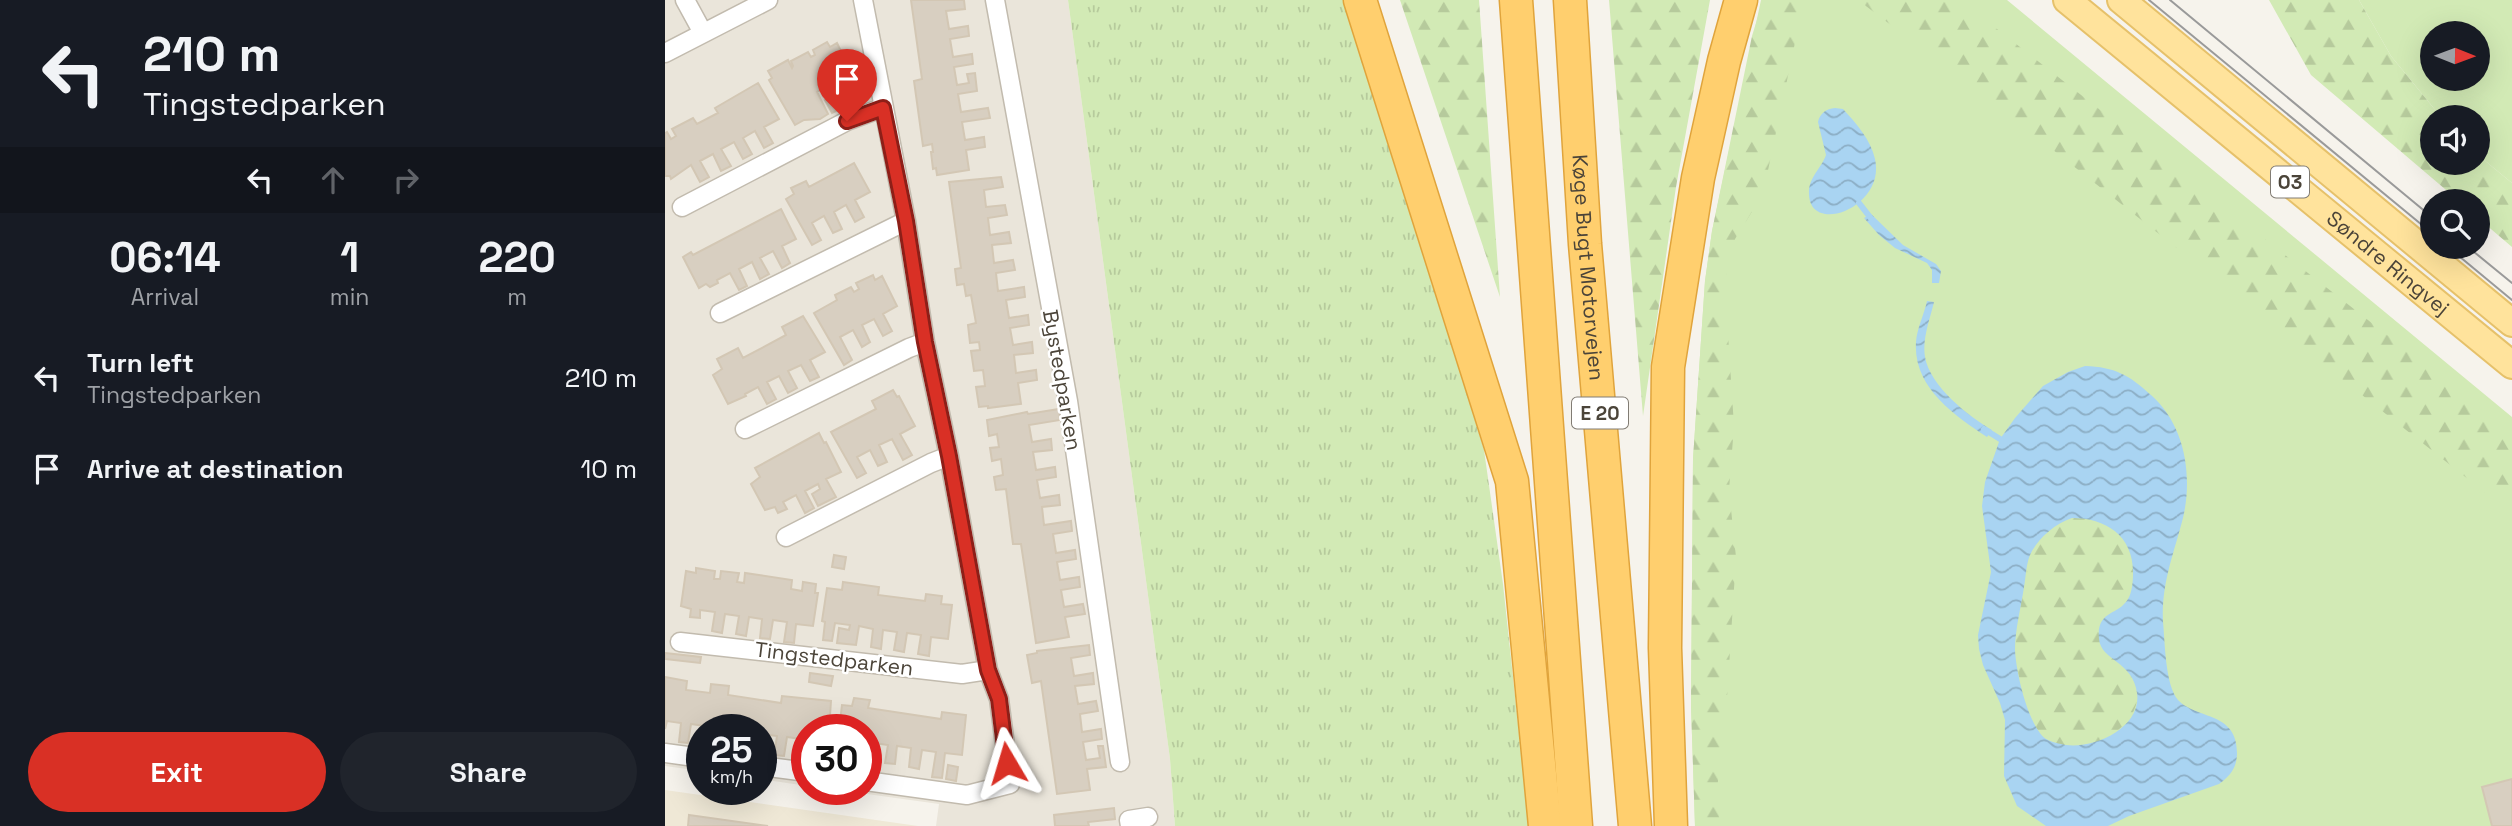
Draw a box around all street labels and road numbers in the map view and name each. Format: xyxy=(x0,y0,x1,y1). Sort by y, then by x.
street label: Køge Bugt Motorvejen xyxy=(1567,153,1611,382)
road number: O3 xyxy=(2271,166,2309,198)
street label: Søndre Ringvej xyxy=(2321,204,2455,321)
street label: Bystedparken xyxy=(1037,307,1088,452)
road number: E 20 xyxy=(1572,398,1628,428)
street label: Tingstedparken xyxy=(753,635,915,682)

